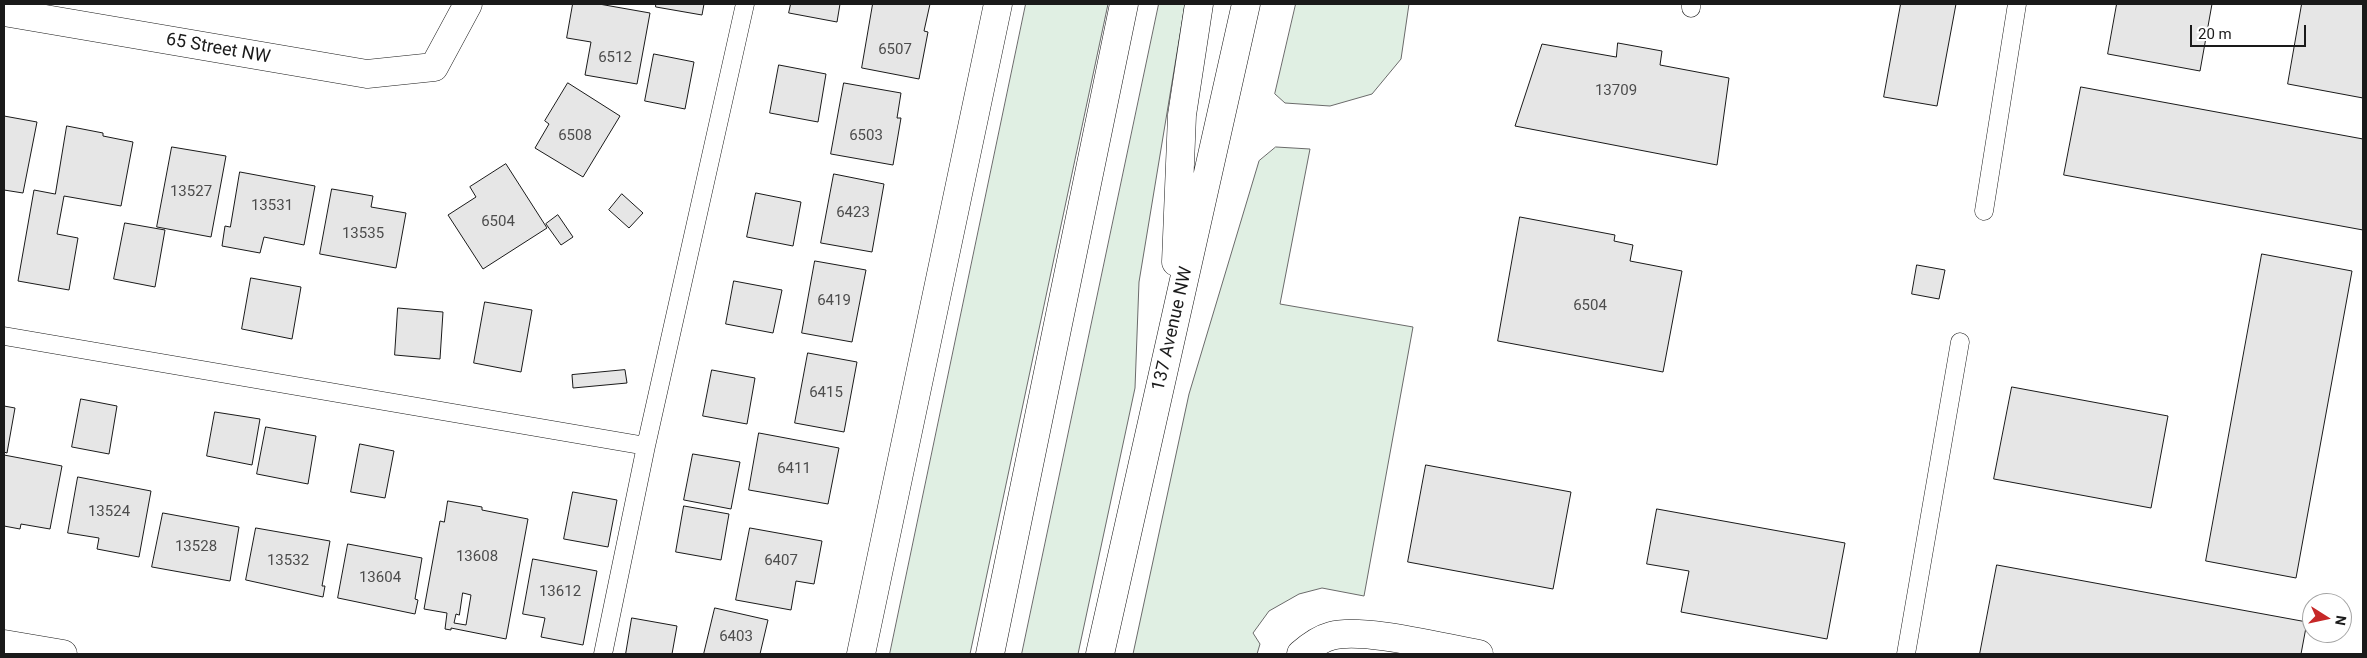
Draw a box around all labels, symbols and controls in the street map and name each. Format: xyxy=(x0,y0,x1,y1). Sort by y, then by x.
scale bar xyxy=(2192,15,2308,47)
text: 20 m xyxy=(2198,25,2232,43)
street label: 65 Street NW xyxy=(164,29,272,69)
house number: 6507 xyxy=(878,41,912,59)
house number: 6512 xyxy=(598,49,632,67)
house number: 13709 xyxy=(1595,82,1637,100)
house number: 6508 xyxy=(558,127,592,145)
house number: 6503 xyxy=(849,127,883,145)
house number: 13527 xyxy=(170,183,212,201)
house number: 13531 xyxy=(251,197,293,215)
house number: 6423 xyxy=(836,204,870,222)
house number: 6504 xyxy=(481,213,515,231)
house number: 13535 xyxy=(342,225,384,243)
street label: 137 Avenue NW xyxy=(1148,265,1198,393)
house number: 6419 xyxy=(817,292,851,310)
house number: 6504 xyxy=(1573,297,1607,315)
house number: 6415 xyxy=(809,384,843,402)
house number: 6411 xyxy=(777,460,811,478)
house number: 13524 xyxy=(88,503,130,521)
house number: 13528 xyxy=(175,538,217,556)
house number: 13608 xyxy=(456,548,498,566)
house number: 13532 xyxy=(267,552,309,570)
house number: 6407 xyxy=(764,552,798,570)
house number: 13604 xyxy=(359,569,401,587)
house number: 13612 xyxy=(539,583,581,601)
north arrow xyxy=(2302,593,2352,643)
text: N xyxy=(2332,614,2350,627)
house number: 6403 xyxy=(719,628,753,646)

